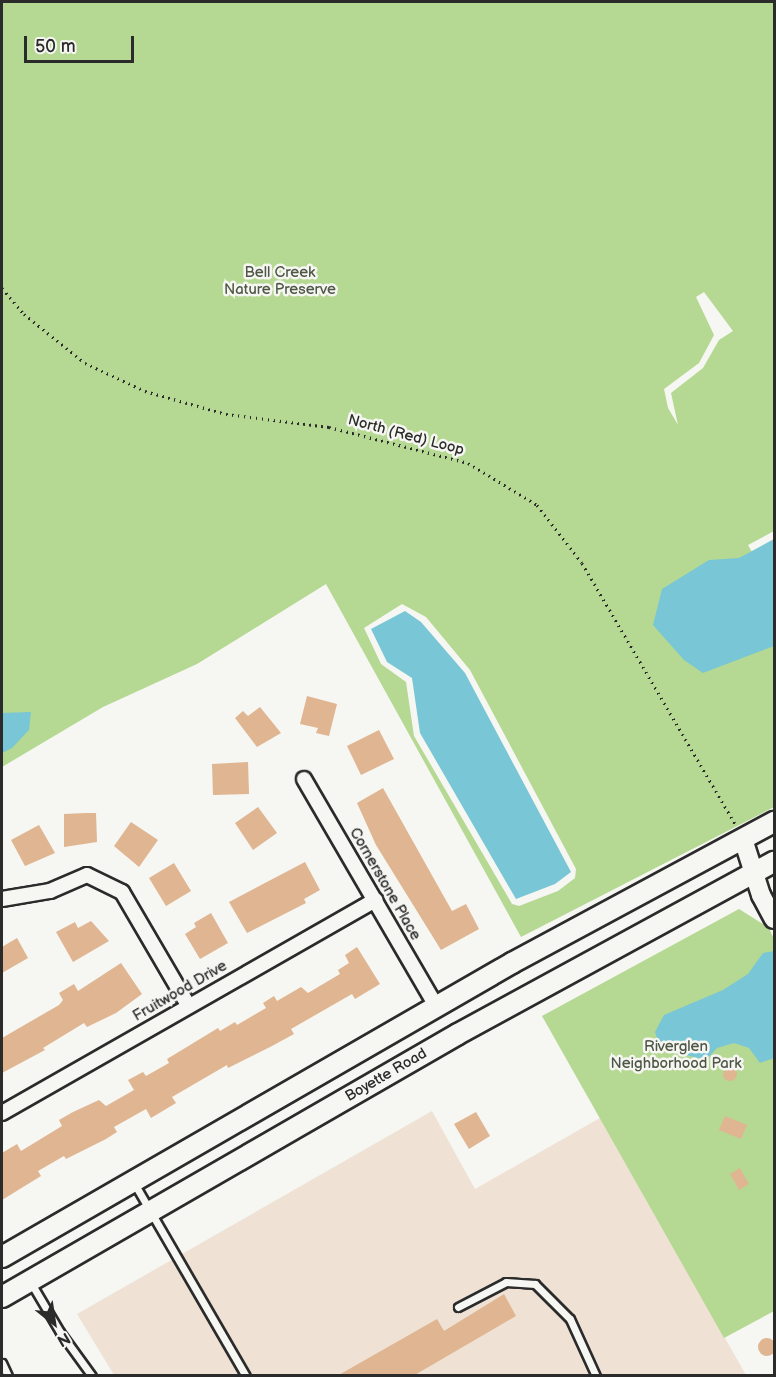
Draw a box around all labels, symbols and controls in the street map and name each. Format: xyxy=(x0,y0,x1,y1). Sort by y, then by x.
scale bar xyxy=(27,24,136,62)
text: 50 m xyxy=(35,36,76,57)
park label: Bell Creek Nature Preserve xyxy=(224,263,336,298)
street label: North (Red) Loop xyxy=(346,411,466,459)
street label: Cornerstone Place xyxy=(345,825,425,943)
street label: Fruitwood Drive xyxy=(130,957,230,1025)
park label: Riverglen Neighborhood Park xyxy=(610,1037,742,1072)
street label: Boyette Road xyxy=(342,1044,430,1106)
north arrow xyxy=(24,1293,84,1353)
text: N xyxy=(53,1328,73,1350)

